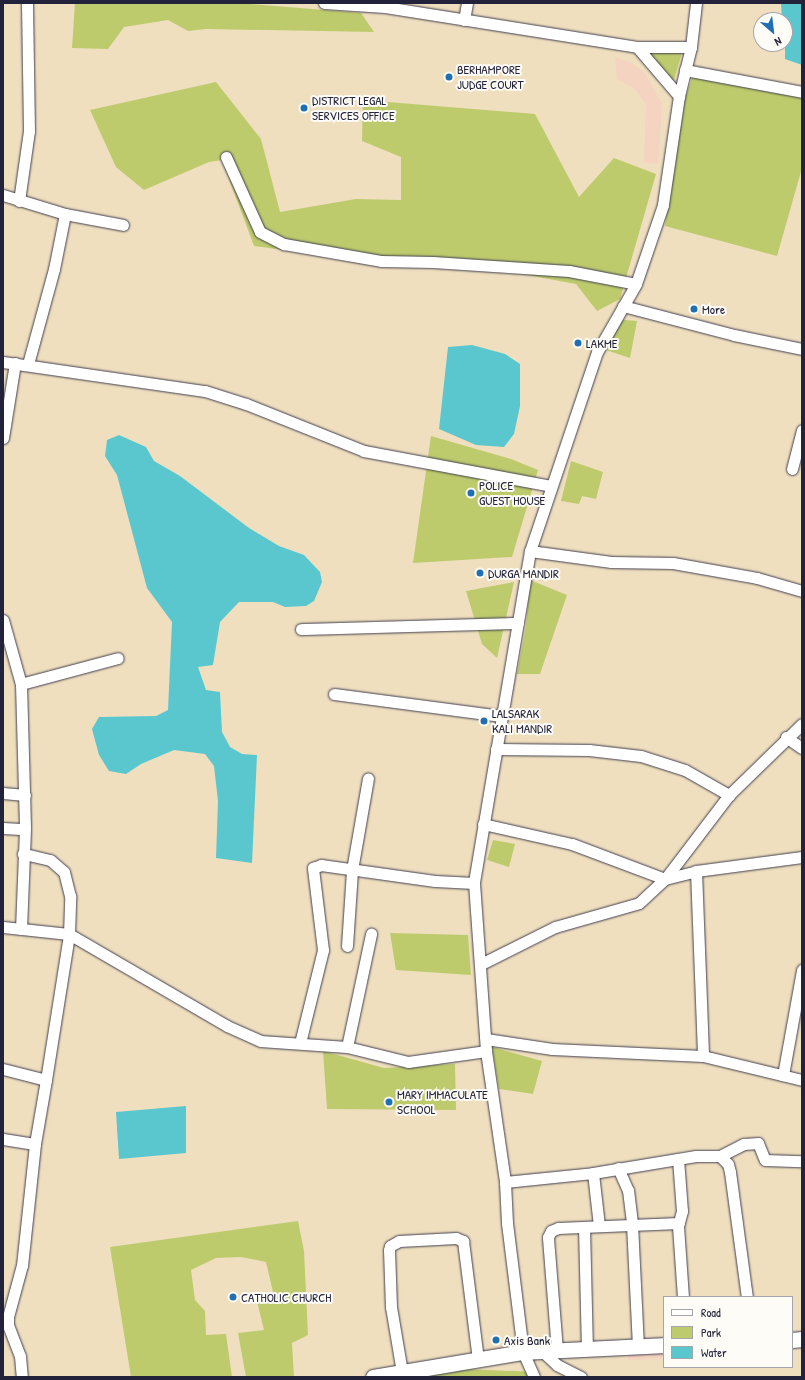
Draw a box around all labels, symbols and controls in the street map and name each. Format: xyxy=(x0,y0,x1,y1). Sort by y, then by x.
north arrow xyxy=(753,12,793,52)
text: N xyxy=(772,34,784,49)
place label: BERHAMPORE JUDGE COURT xyxy=(457,62,524,93)
marker: BERHAMPORE JUDGE COURT xyxy=(444,72,454,82)
place label: DISTRICT LEGAL SERVICES OFFICE xyxy=(312,93,395,124)
marker: DISTRICT LEGAL SERVICES OFFICE xyxy=(299,103,309,113)
place label: More xyxy=(702,301,725,317)
marker: More xyxy=(689,304,699,314)
place label: LAKME xyxy=(586,335,617,351)
marker: LAKME xyxy=(573,338,583,348)
place label: POLICE GUEST HOUSE xyxy=(479,478,545,509)
marker: POLICE GUEST HOUSE xyxy=(466,488,476,498)
place label: DURGA MANDIR xyxy=(488,565,559,581)
marker: DURGA MANDIR xyxy=(475,568,485,578)
place label: LALSARAK KALI MANDIR xyxy=(492,706,552,737)
marker: LALSARAK KALI MANDIR xyxy=(479,716,489,726)
place label: MARY IMMACULATE SCHOOL xyxy=(397,1087,488,1118)
marker: MARY IMMACULATE SCHOOL xyxy=(384,1097,394,1107)
place label: CATHOLIC CHURCH xyxy=(241,1289,331,1305)
marker: CATHOLIC CHURCH xyxy=(228,1292,238,1302)
legend xyxy=(663,1296,793,1368)
text: Road xyxy=(701,1304,721,1321)
text: Park xyxy=(701,1324,721,1341)
place label: Axis Bank xyxy=(504,1332,550,1348)
marker: Axis Bank xyxy=(491,1335,501,1345)
text: Water xyxy=(701,1344,727,1361)

